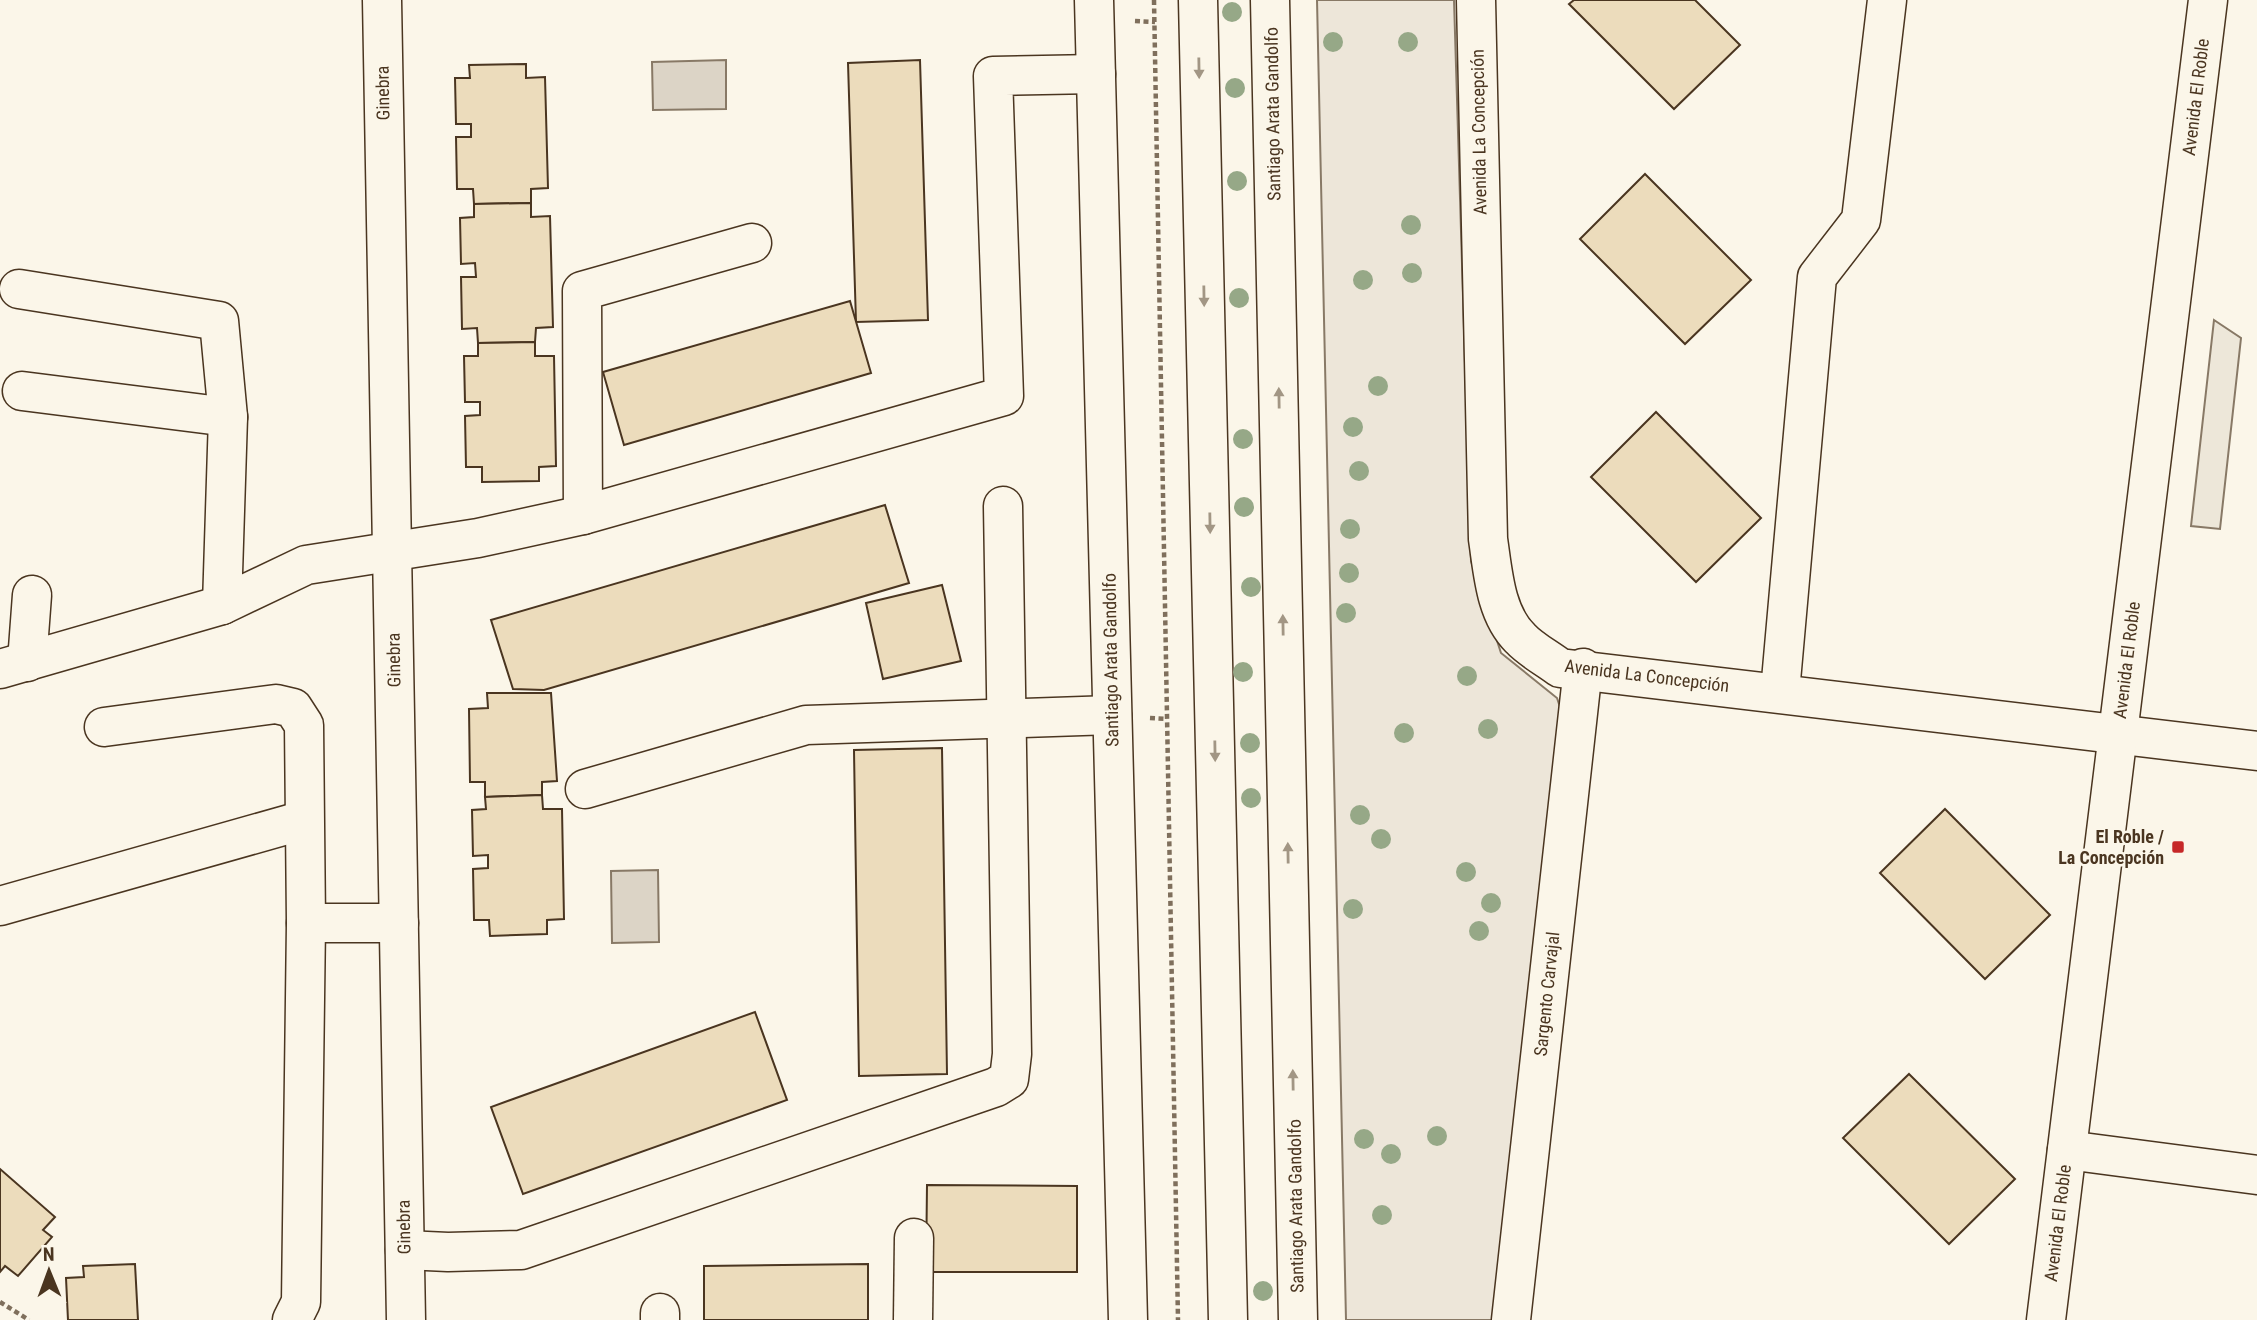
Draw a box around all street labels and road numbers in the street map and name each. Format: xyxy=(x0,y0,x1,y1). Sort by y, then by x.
street label: Santiago Arata Gandolfo xyxy=(1260,27,1285,201)
street label: Avenida El Roble xyxy=(2178,37,2213,157)
street label: Avenida La Concepción xyxy=(1467,49,1490,215)
street label: Ginebra xyxy=(372,66,393,120)
street label: Santiago Arata Gandolfo xyxy=(1098,573,1123,747)
street label: Avenida El Roble xyxy=(2109,600,2144,720)
street label: Ginebra xyxy=(383,633,404,687)
street label: Avenida La Concepción xyxy=(1564,655,1731,696)
street label: Sargento Carvajal xyxy=(1530,931,1563,1057)
street label: Santiago Arata Gandolfo xyxy=(1283,1119,1308,1293)
street label: Avenida El Roble xyxy=(2040,1163,2075,1283)
street label: Ginebra xyxy=(393,1200,414,1254)

